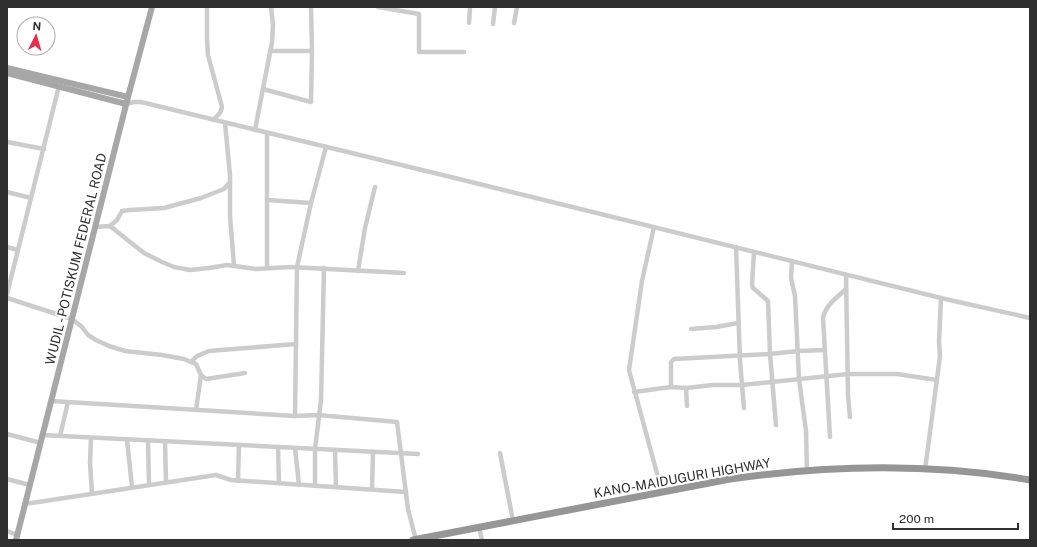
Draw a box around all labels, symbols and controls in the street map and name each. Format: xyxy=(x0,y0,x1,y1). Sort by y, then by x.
north arrow xyxy=(16,16,56,56)
text: N xyxy=(32,20,42,32)
street label: WUDIL - POTISKUM FEDERAL ROAD xyxy=(42,152,110,366)
street label: KANO-MAIDUGURI HIGHWAY xyxy=(592,455,772,501)
scale bar xyxy=(893,505,1018,531)
text: 200 m xyxy=(899,512,934,526)

